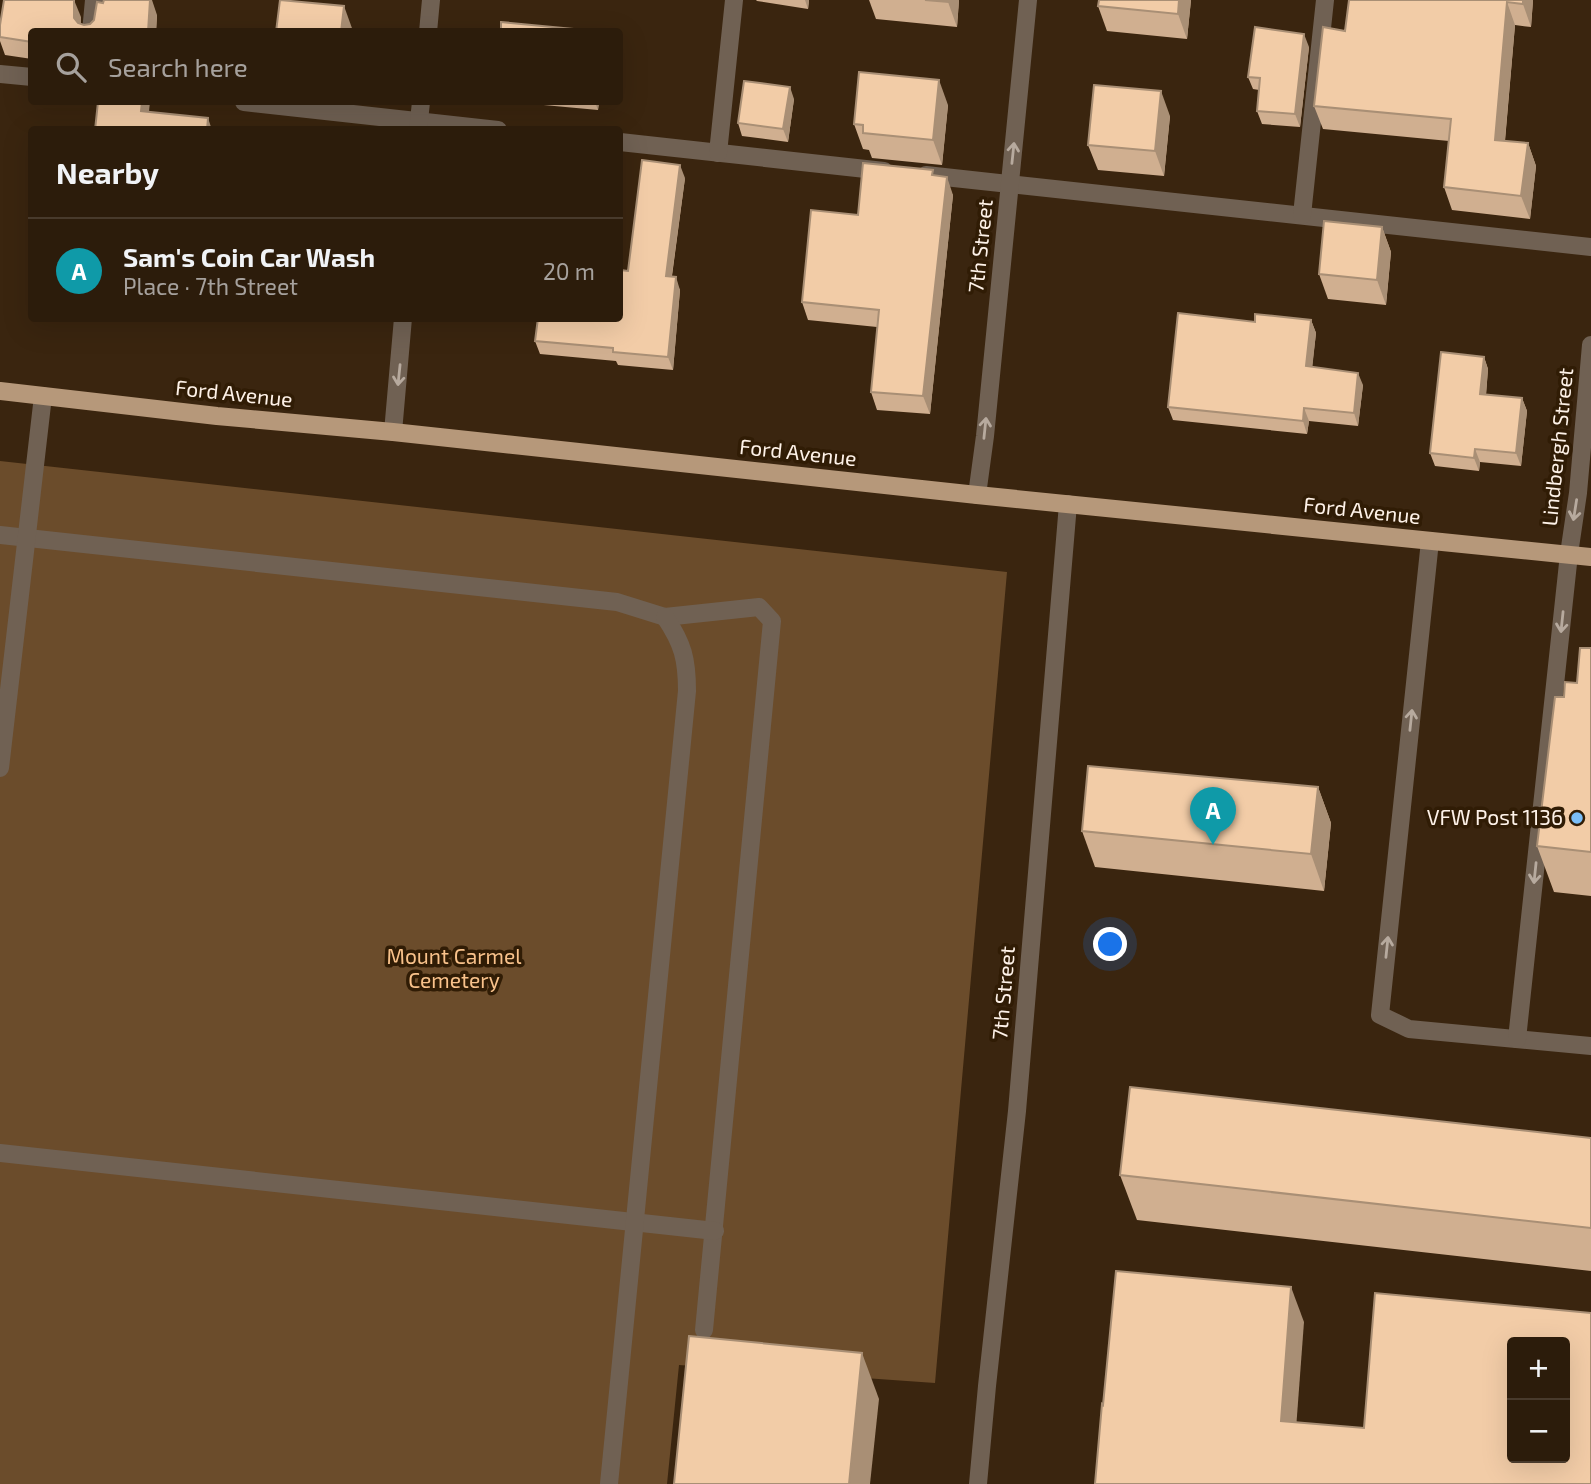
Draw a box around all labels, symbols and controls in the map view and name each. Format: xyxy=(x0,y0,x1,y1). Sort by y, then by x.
search box xyxy=(28,28,623,105)
icon: search xyxy=(52,48,90,86)
text: Search here xyxy=(108,51,248,82)
one-way arrow xyxy=(1006,142,1019,164)
text: Nearby xyxy=(56,154,159,190)
street label: 7th Street xyxy=(962,198,997,294)
text: Sam's Coin Car Wash xyxy=(123,241,375,272)
text: A xyxy=(71,257,87,285)
text: 20 m xyxy=(543,257,595,285)
text: Place · 7th Street xyxy=(123,272,298,300)
one-way arrow xyxy=(392,363,405,386)
street label: Lindbergh Street xyxy=(1536,367,1577,527)
street label: Ford Avenue xyxy=(174,374,294,411)
one-way arrow xyxy=(979,417,992,439)
street label: Ford Avenue xyxy=(738,433,858,470)
street label: Ford Avenue xyxy=(1302,491,1422,528)
one-way arrow xyxy=(1569,498,1582,521)
one-way arrow xyxy=(1555,610,1568,633)
one-way arrow xyxy=(1405,710,1418,732)
pin: A xyxy=(1190,787,1236,845)
place label: VFW Post 1136 xyxy=(1427,804,1563,829)
marker: VFW Post 1136 xyxy=(1569,810,1585,826)
one-way arrow xyxy=(1528,861,1541,884)
your location xyxy=(1093,927,1127,961)
one-way arrow xyxy=(1381,936,1394,958)
park label: Mount Carmel Cemetery xyxy=(386,943,522,992)
street label: 7th Street xyxy=(986,945,1019,1041)
map controls xyxy=(1507,1337,1570,1463)
button: + xyxy=(1507,1337,1570,1400)
button: − xyxy=(1507,1400,1570,1463)

